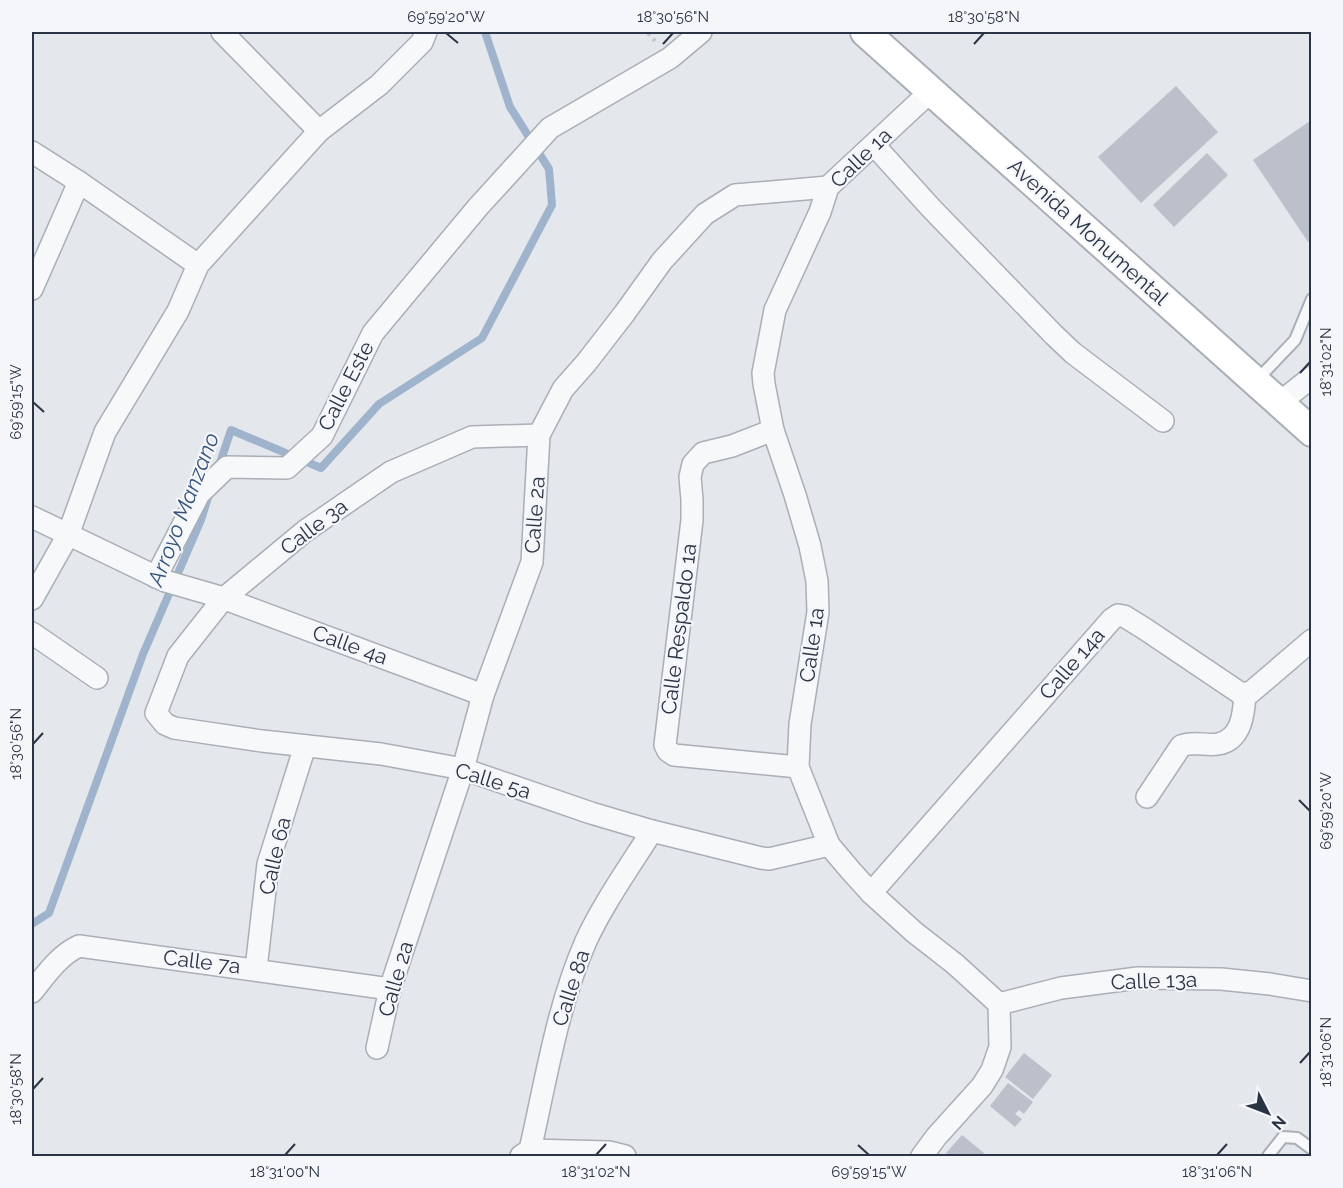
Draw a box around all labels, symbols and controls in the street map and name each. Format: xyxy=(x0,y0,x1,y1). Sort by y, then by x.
text: 69°59'20"W xyxy=(407,8,485,26)
text: 18°30'56"N xyxy=(637,8,709,26)
text: 18°30'58"N xyxy=(948,8,1020,26)
street label: Calle 1a xyxy=(825,122,896,193)
street label: Avenida Monumental xyxy=(1003,153,1174,310)
text: 18°31'02"N xyxy=(1317,327,1335,397)
street label: Calle Este xyxy=(312,337,379,435)
text: 69°59'15"W xyxy=(7,364,25,440)
water label: Arroyo Manzano xyxy=(142,429,224,590)
street label: Calle 2a xyxy=(519,476,550,554)
street label: Calle 3a xyxy=(275,493,352,560)
street label: Calle Respaldo 1a xyxy=(656,542,701,716)
street label: Calle 1a xyxy=(794,606,829,684)
street label: Calle 4a xyxy=(309,619,391,670)
street label: Calle 14a xyxy=(1034,623,1110,705)
text: 18°30'56"N xyxy=(7,708,25,780)
street label: Calle 5a xyxy=(452,757,534,804)
text: 69°59'20"W xyxy=(1317,772,1335,850)
street label: Calle 6a xyxy=(253,815,296,897)
street label: Calle 2a xyxy=(373,938,418,1019)
street label: Calle 7a xyxy=(162,944,242,979)
street label: Calle 8a xyxy=(546,946,595,1029)
street label: Calle 13a xyxy=(1110,966,1198,995)
text: 18°31'06"N xyxy=(1317,1017,1335,1087)
text: 18°30'58"N xyxy=(7,1053,25,1125)
north arrow xyxy=(1238,1083,1298,1143)
text: N xyxy=(1268,1112,1290,1134)
text: 18°31'00"N xyxy=(250,1163,320,1181)
text: 18°31'02"N xyxy=(561,1163,631,1181)
text: 69°59'15"W xyxy=(831,1163,907,1181)
text: 18°31'06"N xyxy=(1182,1163,1252,1181)

